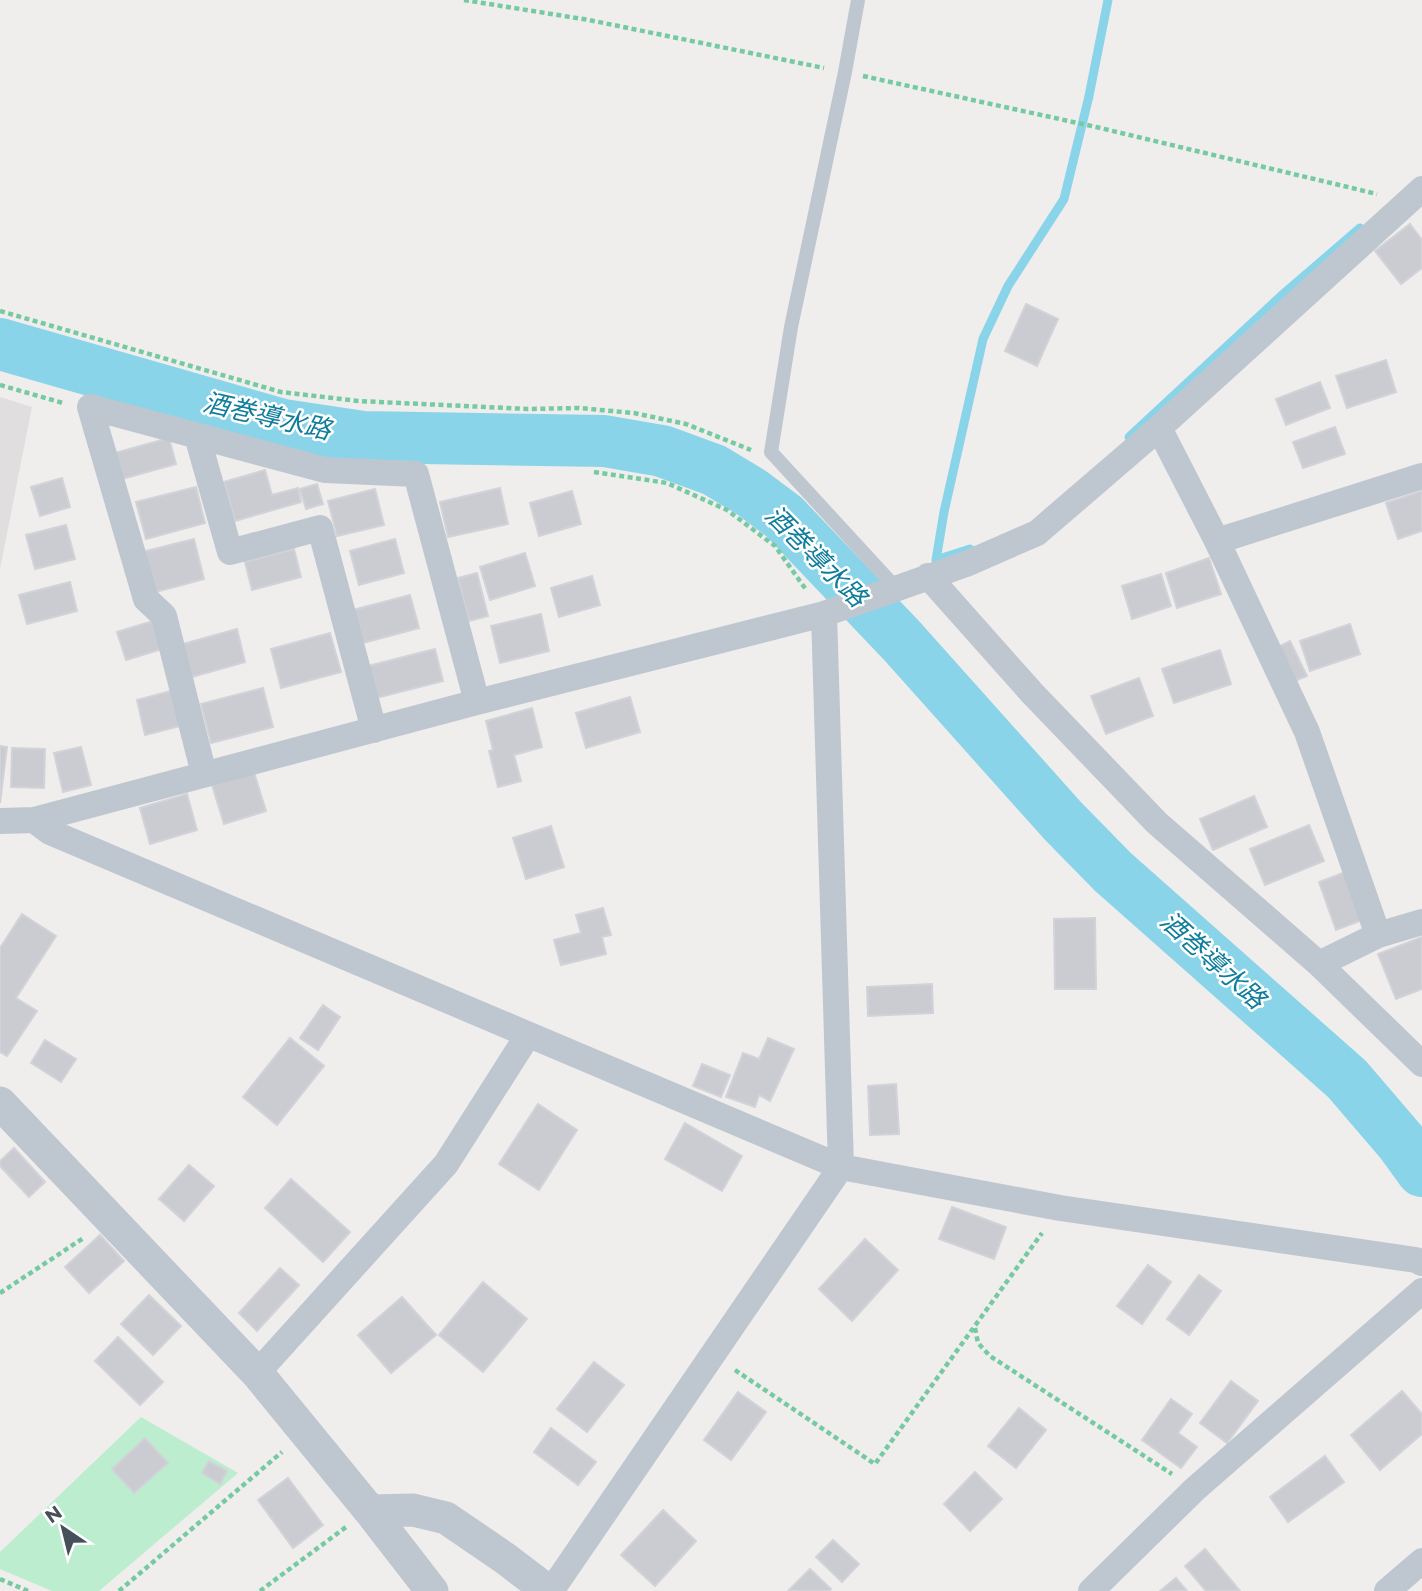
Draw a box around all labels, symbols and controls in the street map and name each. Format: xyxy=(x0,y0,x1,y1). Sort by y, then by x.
water label: 酒巻導水路 xyxy=(200,386,336,447)
water label: 酒巻導水路 xyxy=(759,499,875,615)
water label: 酒巻導水路 xyxy=(1154,905,1273,1017)
north arrow xyxy=(28,1493,98,1563)
text: N xyxy=(41,1501,66,1528)

